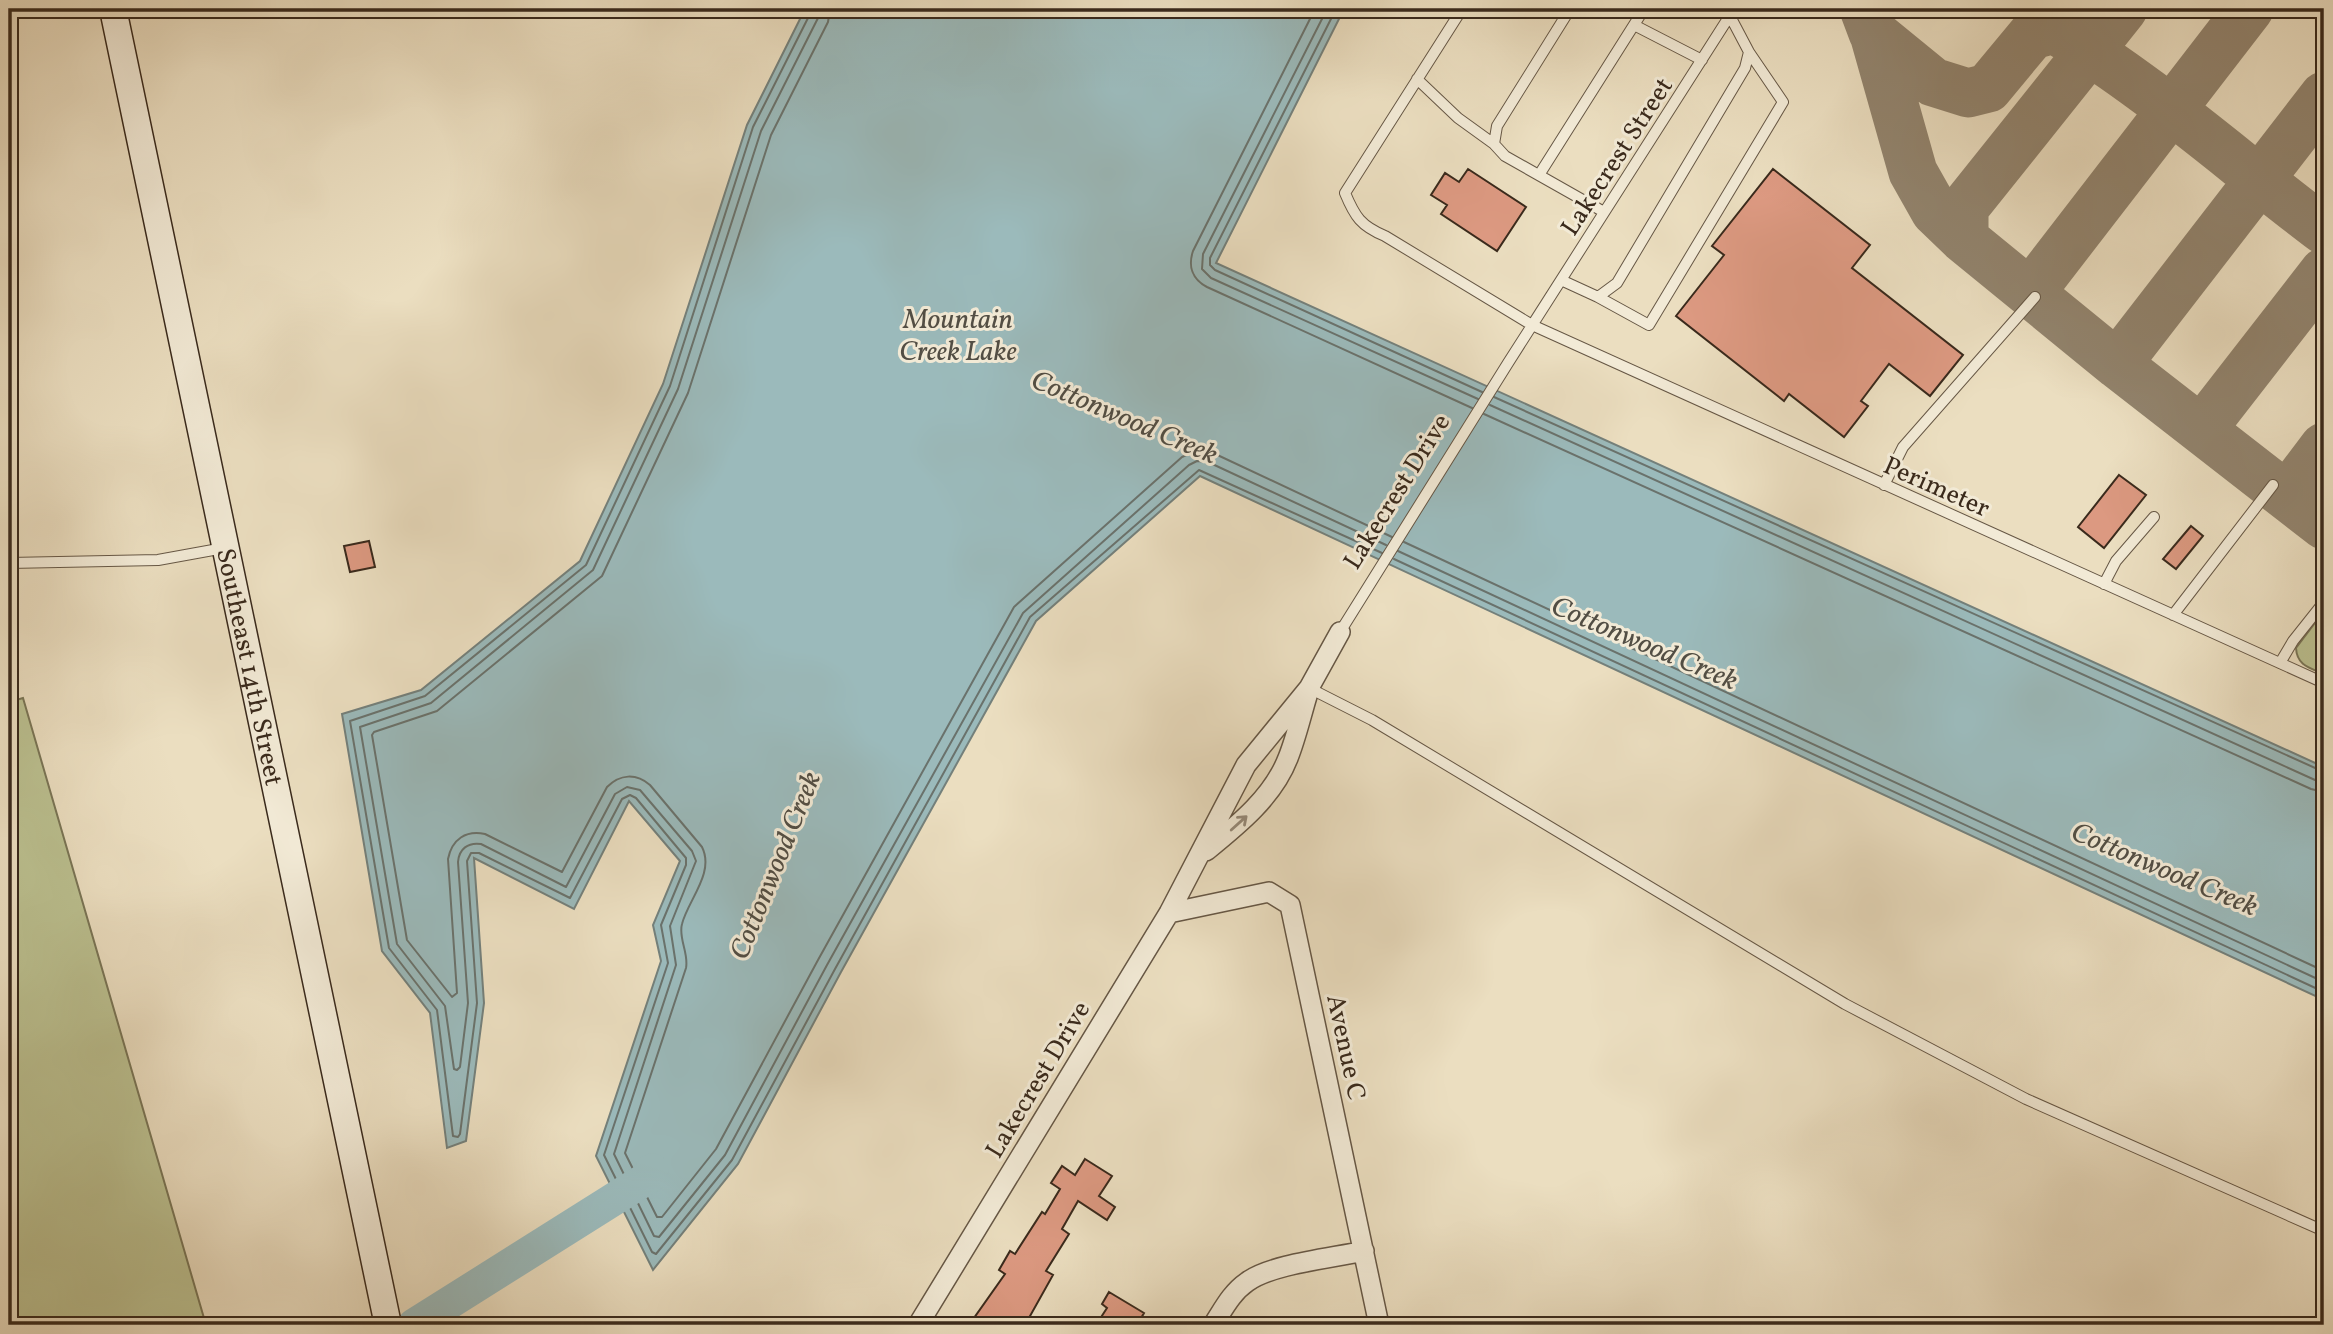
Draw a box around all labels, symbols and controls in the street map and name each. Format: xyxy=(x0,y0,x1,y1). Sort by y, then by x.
street label: Lakecrest Street xyxy=(1553,71,1682,243)
water label: Mountain Creek Lake xyxy=(899,301,1017,372)
water label: Cottonwood Creek xyxy=(1025,361,1223,475)
street label: Lakecrest Drive xyxy=(1335,407,1460,577)
street label: Perimeter xyxy=(1877,448,1995,527)
street label: Southeast 14th Street xyxy=(206,545,291,789)
water label: Cottonwood Creek xyxy=(1545,587,1743,701)
water label: Cottonwood Creek xyxy=(721,766,832,966)
water label: Cottonwood Creek xyxy=(2065,813,2263,927)
one-way arrow xyxy=(1230,815,1248,831)
street label: Avenue C xyxy=(1316,991,1374,1104)
street label: Lakecrest Drive xyxy=(978,995,1100,1165)

